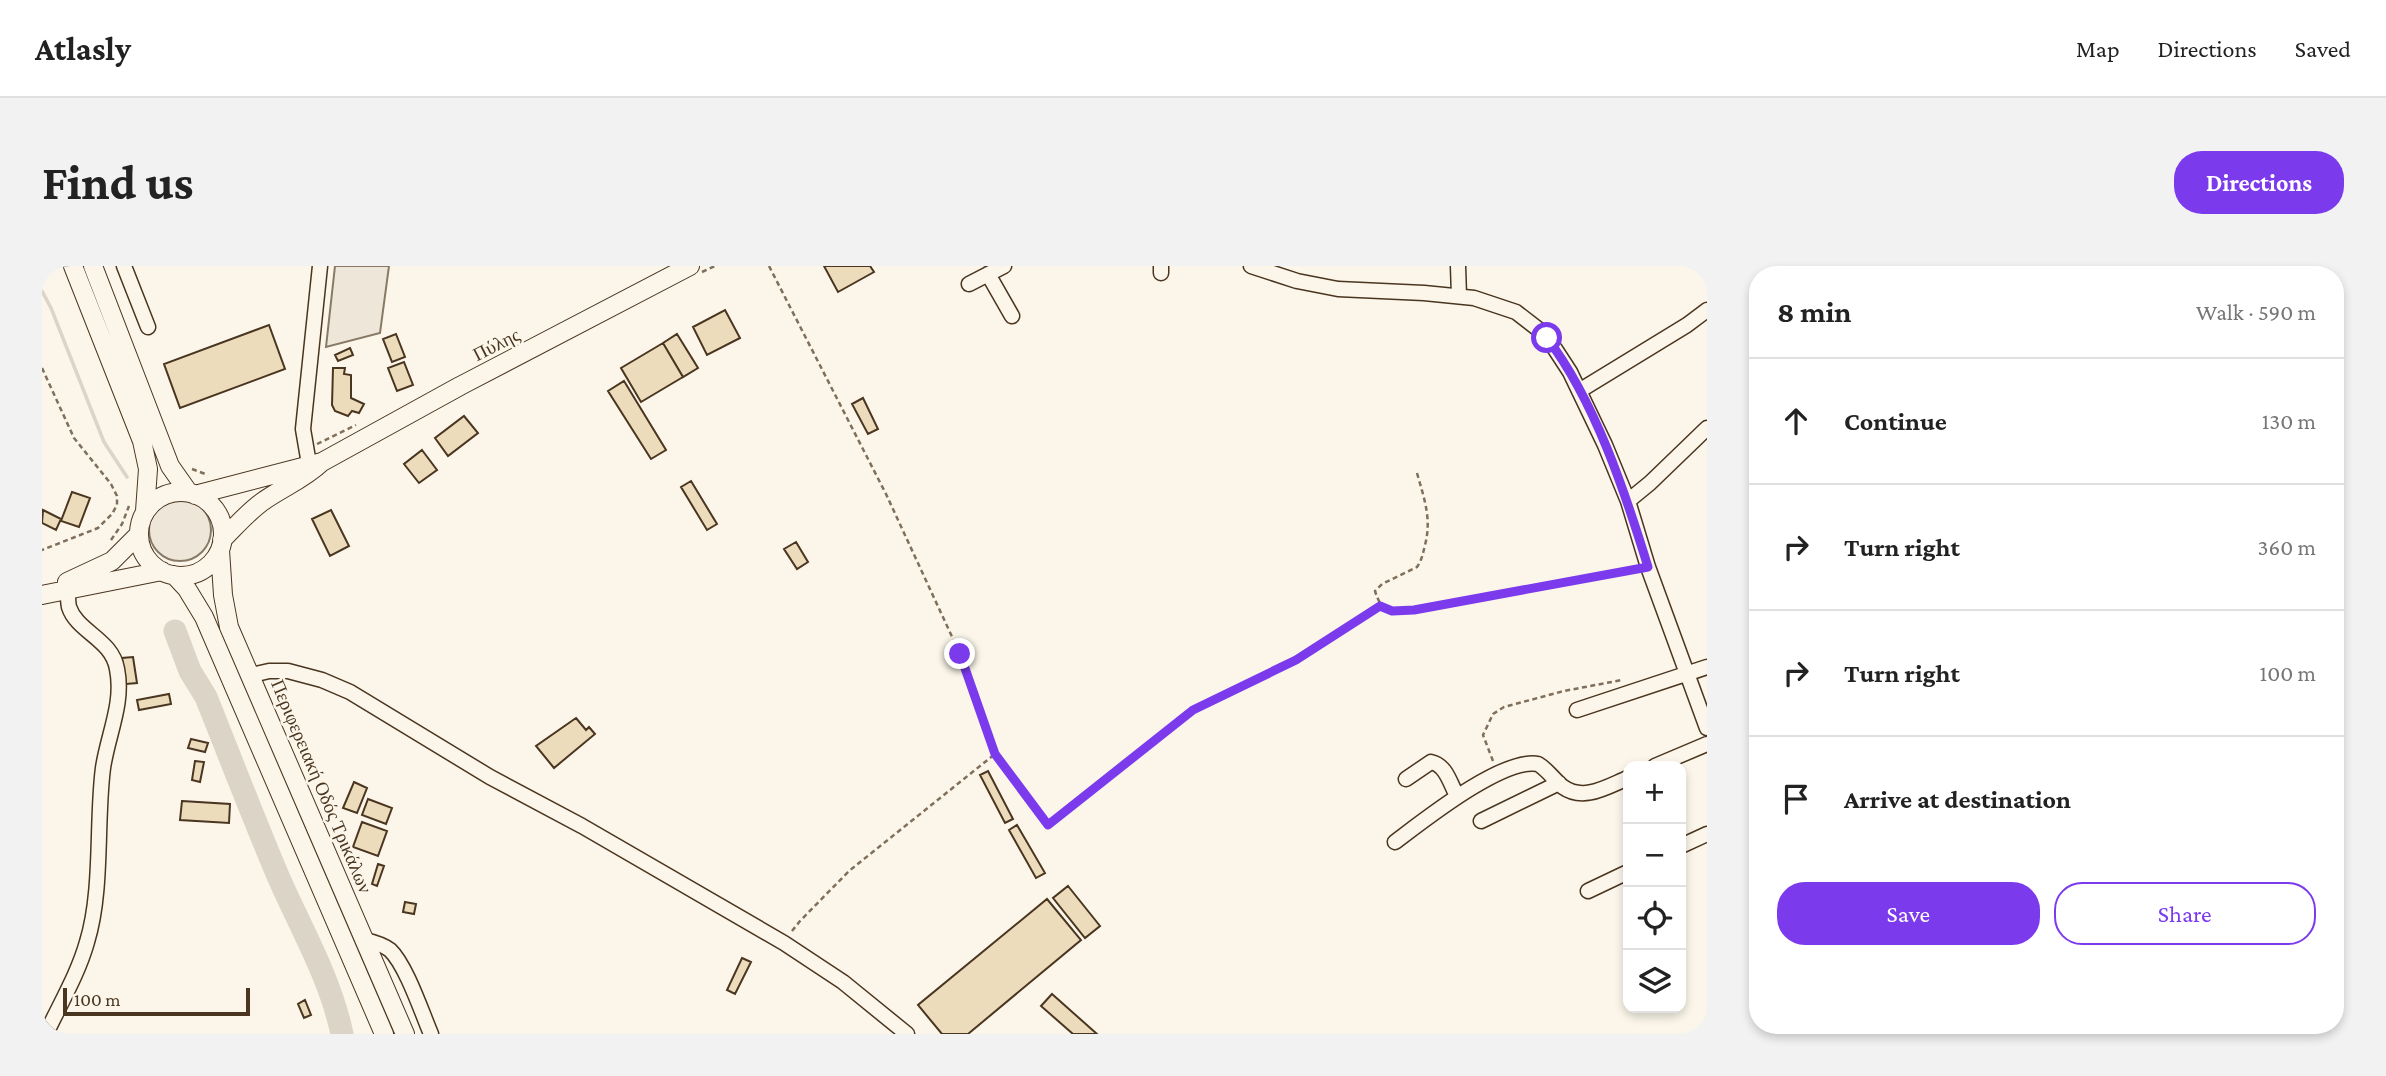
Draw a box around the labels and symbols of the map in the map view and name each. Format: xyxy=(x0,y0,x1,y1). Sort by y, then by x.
route start xyxy=(1531,322,1562,353)
street label: Πύλης xyxy=(469,324,524,365)
route end xyxy=(944,638,975,669)
street label: Περιφερειακή Οδός Τρικάλων xyxy=(267,676,376,897)
scale bar xyxy=(63,985,250,1017)

